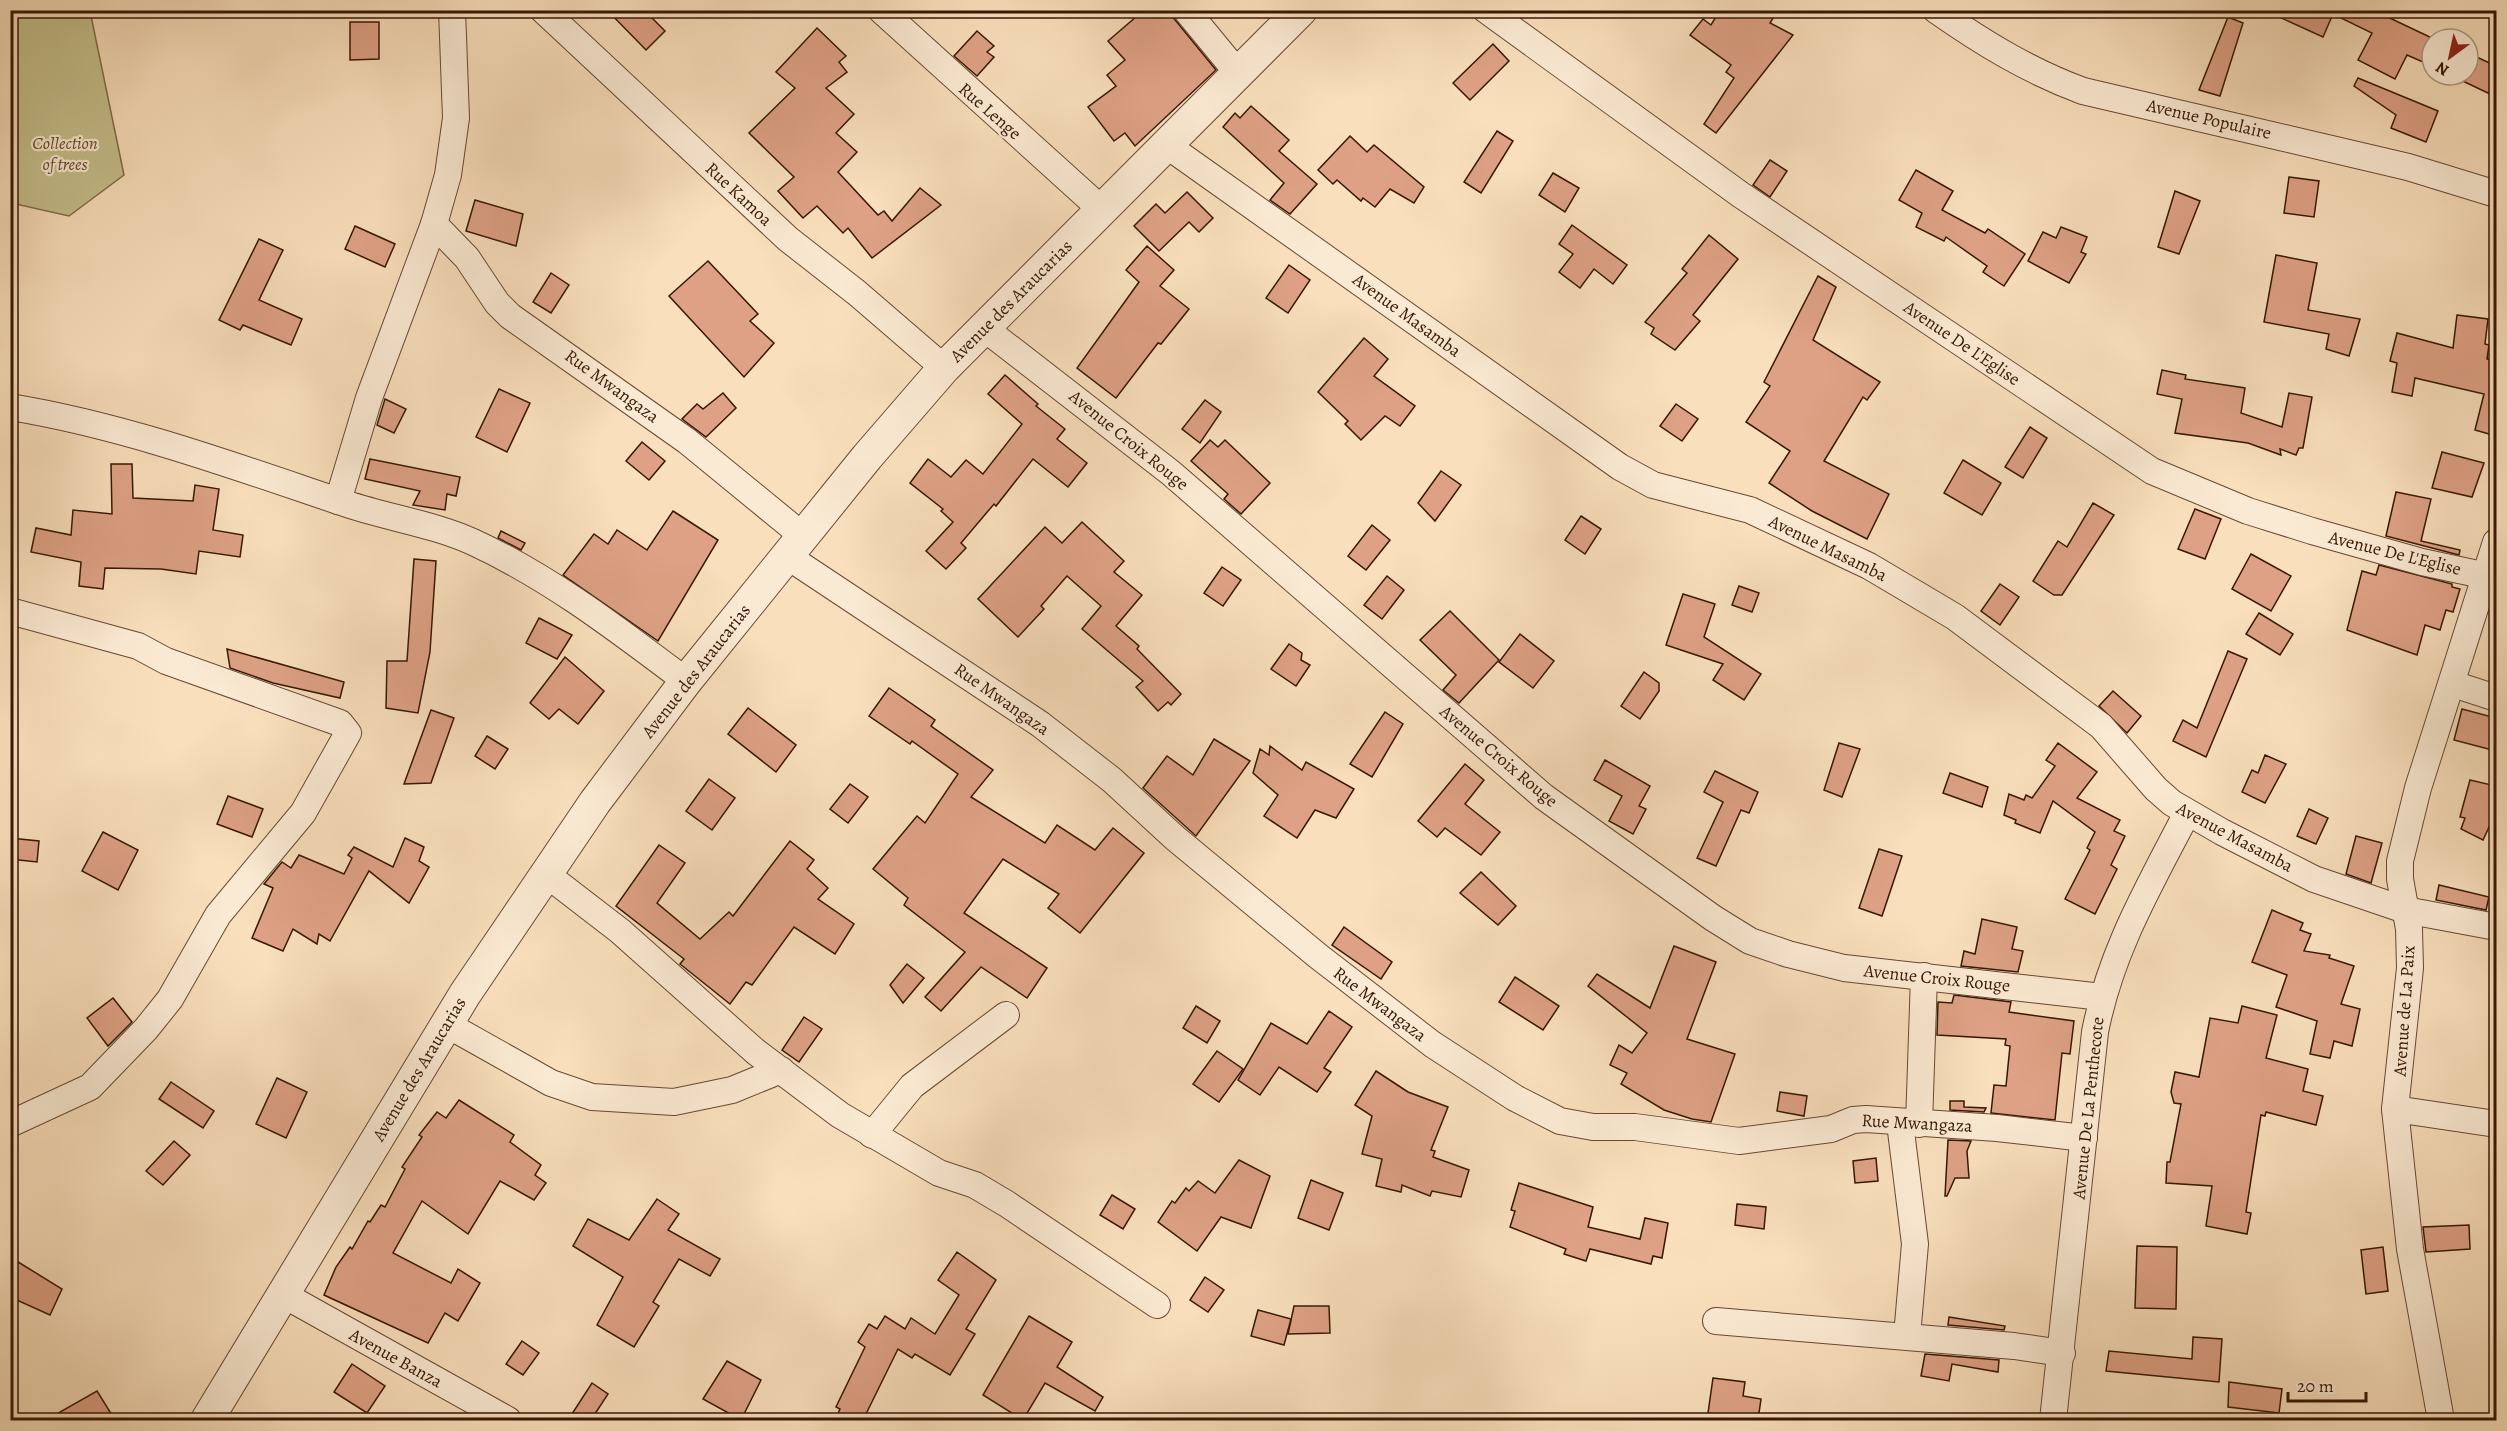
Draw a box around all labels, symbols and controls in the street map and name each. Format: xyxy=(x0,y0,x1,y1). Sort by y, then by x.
north arrow xyxy=(2420,27,2480,87)
text: N xyxy=(2431,56,2453,81)
street label: Rue Lenge xyxy=(953,77,1027,145)
street label: Avenue Populaire xyxy=(2143,93,2274,145)
park label: Collection of trees xyxy=(32,131,98,176)
street label: Rue Kamoa xyxy=(700,157,778,232)
street label: Avenue des Araucarias xyxy=(944,234,1078,368)
street label: Avenue Masamba xyxy=(1347,267,1467,363)
street label: Avenue De L'Eglise xyxy=(1898,295,2025,391)
street label: Rue Mwangaza xyxy=(560,344,665,429)
street label: Avenue Croix Rouge xyxy=(1063,384,1194,496)
street label: Avenue Masamba xyxy=(1764,509,1892,587)
street label: Avenue De L'Eglise xyxy=(2325,525,2464,581)
street label: Avenue des Araucarias xyxy=(635,599,756,744)
street label: Rue Mwangaza xyxy=(950,657,1055,741)
street label: Avenue Croix Rouge xyxy=(1434,699,1563,812)
street label: Avenue Masamba xyxy=(2172,796,2298,878)
street label: Avenue de La Paix xyxy=(2387,944,2421,1078)
street label: Avenue Croix Rouge xyxy=(1862,958,2011,998)
street label: Rue Mwangaza xyxy=(1328,961,1432,1047)
street label: Avenue des Araucarias xyxy=(366,992,472,1146)
street label: Avenue De La Penthecote xyxy=(2066,1015,2110,1202)
street label: Rue Mwangaza xyxy=(1861,1108,1974,1138)
street label: Avenue Banza xyxy=(344,1322,447,1394)
scale bar xyxy=(2288,1365,2366,1403)
text: 20 m xyxy=(2297,1374,2334,1398)

